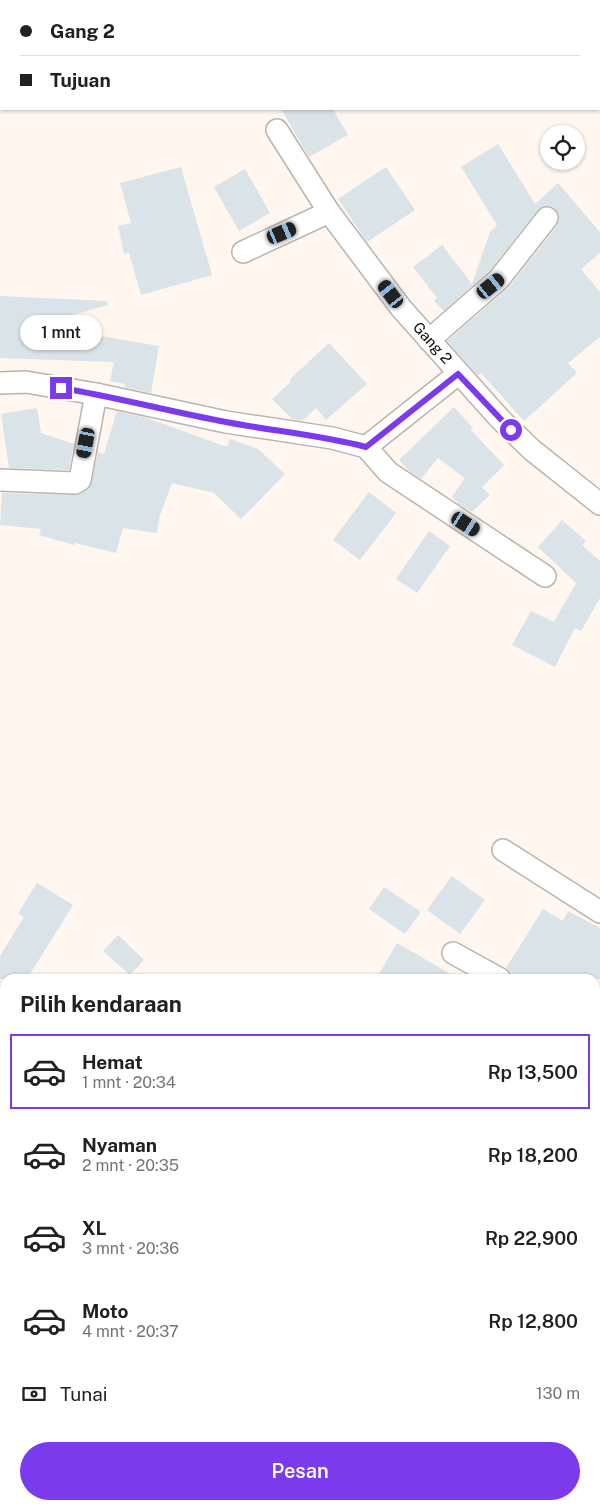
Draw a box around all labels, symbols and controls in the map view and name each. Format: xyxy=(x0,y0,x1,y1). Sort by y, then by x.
text: Gang 2 xyxy=(50,20,115,42)
text: Tujuan xyxy=(50,69,111,91)
map controls xyxy=(540,125,585,170)
button: locate xyxy=(540,125,585,170)
car xyxy=(265,220,298,246)
car xyxy=(474,271,507,301)
car xyxy=(375,278,406,310)
callout: 1 mnt xyxy=(20,316,102,350)
street label: Gang 2 xyxy=(410,318,456,367)
text: 1 mnt xyxy=(41,323,81,342)
route end xyxy=(50,377,72,399)
route start xyxy=(500,419,522,441)
car xyxy=(75,427,96,459)
car xyxy=(449,510,482,538)
text: Pilih kendaraan xyxy=(20,991,182,1017)
icon: car xyxy=(22,1049,67,1094)
text: Hemat xyxy=(82,1051,143,1073)
text: Rp 13,500 xyxy=(488,1061,578,1083)
text: 1 mnt · 20:34 xyxy=(82,1073,176,1092)
icon: car xyxy=(22,1132,67,1177)
text: Nyaman xyxy=(82,1134,157,1156)
text: Rp 18,200 xyxy=(488,1144,578,1166)
text: 2 mnt · 20:35 xyxy=(82,1156,179,1175)
icon: car xyxy=(22,1215,67,1260)
text: XL xyxy=(82,1217,107,1239)
text: Rp 22,900 xyxy=(485,1227,578,1249)
text: 3 mnt · 20:36 xyxy=(82,1239,179,1258)
icon: car xyxy=(22,1298,67,1343)
text: Moto xyxy=(82,1300,128,1322)
text: Rp 12,800 xyxy=(488,1310,578,1332)
text: 4 mnt · 20:37 xyxy=(82,1322,179,1341)
icon: cash xyxy=(20,1380,48,1408)
text: Tunai xyxy=(60,1383,108,1405)
text: 130 m xyxy=(536,1384,580,1403)
button: Pesan xyxy=(20,1442,580,1500)

